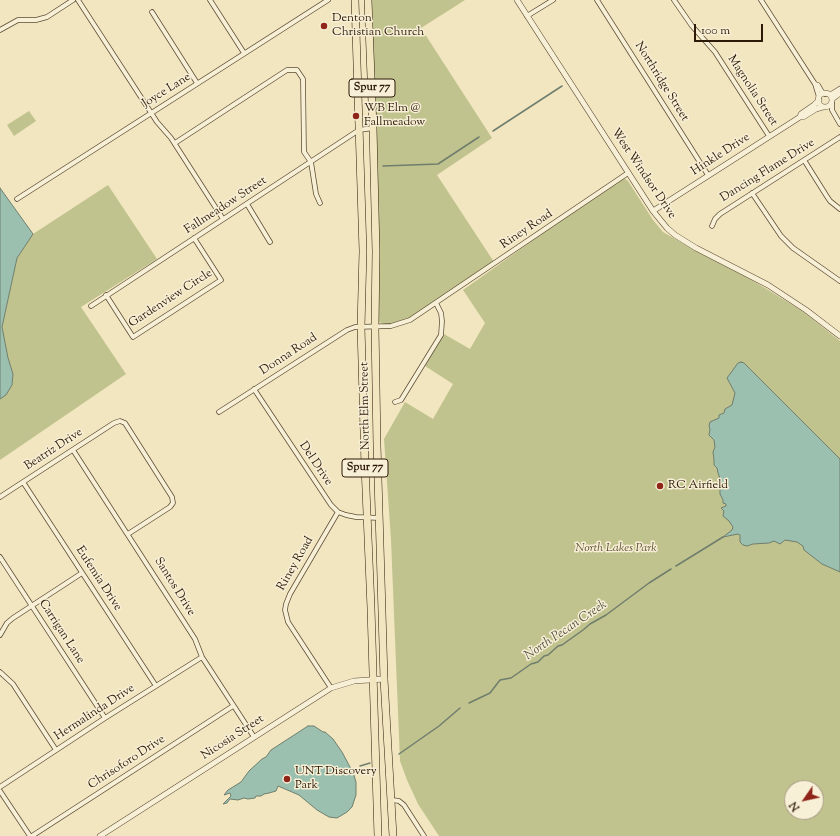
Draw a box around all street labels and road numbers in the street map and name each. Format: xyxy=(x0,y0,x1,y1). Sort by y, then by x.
street label: Northridge Street xyxy=(631,40,691,124)
street label: Magnolia Street xyxy=(724,53,780,129)
street label: Joyce Lane xyxy=(140,70,194,112)
road number: Spur 77 xyxy=(349,79,395,97)
street label: West Windsor Drive xyxy=(607,126,679,222)
street label: Hinkle Drive xyxy=(689,131,753,179)
street label: Dancing Flame Drive xyxy=(718,136,818,206)
street label: Fallmeadow Street xyxy=(182,174,270,238)
street label: Riney Road xyxy=(498,207,556,253)
street label: Gardenview Circle xyxy=(126,267,216,331)
street label: Donna Road xyxy=(258,331,320,379)
street label: North Elm Street xyxy=(358,362,374,450)
street label: Beatriz Drive xyxy=(22,426,86,474)
street label: Del Drive xyxy=(295,439,335,489)
road number: Spur 77 xyxy=(342,459,388,477)
street label: Riney Road xyxy=(275,534,317,594)
street label: Eufemia Drive xyxy=(72,544,124,614)
street label: Santos Drive xyxy=(150,555,198,619)
street label: Carrigan Lane xyxy=(35,597,87,667)
street label: Hermalinda Drive xyxy=(52,682,138,744)
street label: Nicosia Street xyxy=(199,712,267,764)
street label: Chrisoforo Drive xyxy=(86,733,168,793)

